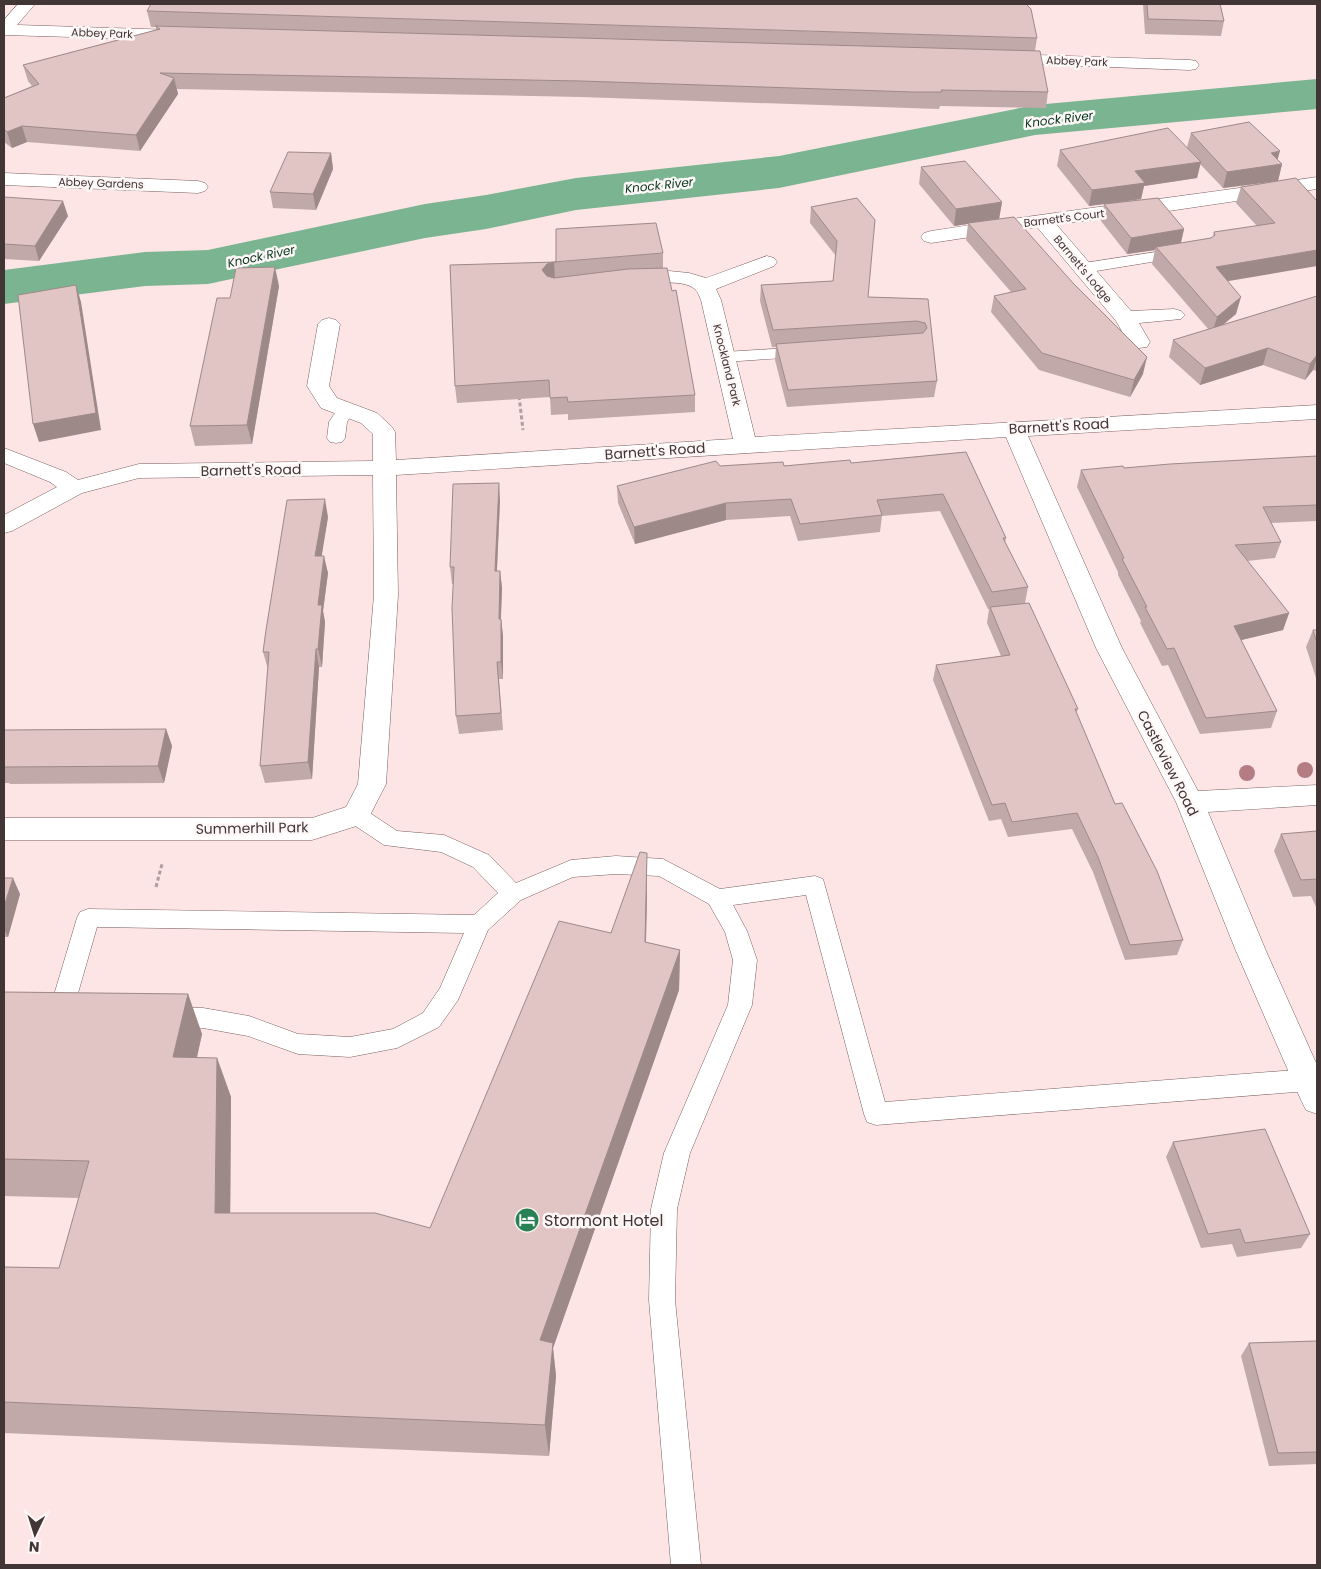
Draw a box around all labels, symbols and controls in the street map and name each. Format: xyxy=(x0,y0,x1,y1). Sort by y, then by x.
street label: Abbey Park xyxy=(71,24,133,42)
street label: Abbey Park xyxy=(1046,52,1108,70)
water label: Knock River xyxy=(1024,106,1095,132)
water label: Knock River xyxy=(624,173,694,197)
street label: Abbey Gardens xyxy=(58,174,144,192)
street label: Barnett's Court xyxy=(1023,205,1105,231)
street label: Barnett's Lodge xyxy=(1050,232,1116,306)
water label: Knock River xyxy=(226,240,297,271)
street label: Knockland Park xyxy=(709,322,745,408)
street label: Barnett's Road xyxy=(1008,413,1110,439)
street label: Barnett's Road xyxy=(604,438,706,464)
street label: Barnett's Road xyxy=(200,459,302,481)
street label: Castleview Road xyxy=(1133,707,1203,819)
street label: Summerhill Park xyxy=(195,817,309,839)
hotel icon: Stormont Hotel xyxy=(514,1207,540,1233)
place label: Stormont Hotel xyxy=(544,1209,663,1232)
north arrow xyxy=(10,1509,60,1559)
text: N xyxy=(28,1537,40,1557)

